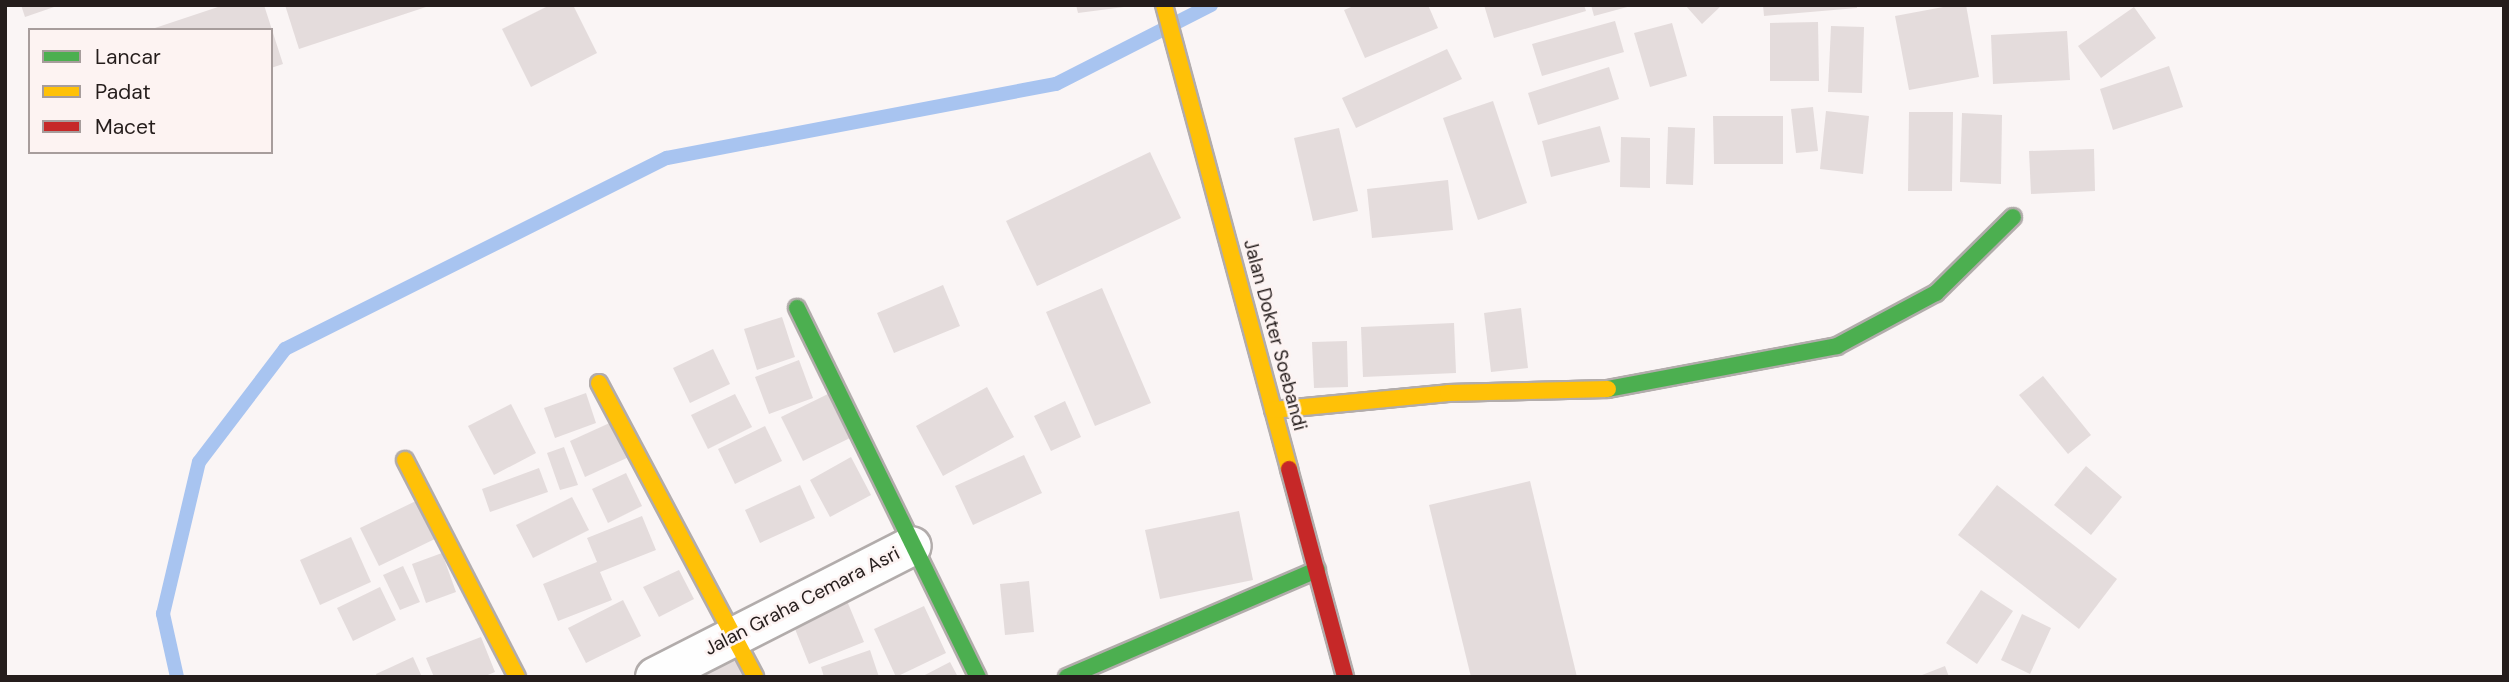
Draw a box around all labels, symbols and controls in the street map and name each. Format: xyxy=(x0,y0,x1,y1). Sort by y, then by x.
legend xyxy=(28,28,273,154)
text: Lancar xyxy=(95,43,161,71)
text: Padat xyxy=(95,78,151,106)
text: Macet xyxy=(95,113,156,141)
street label: Jalan Dokter Soebandi xyxy=(1238,237,1312,433)
street label: Jalan Graha Cemara Asri xyxy=(700,542,904,660)

